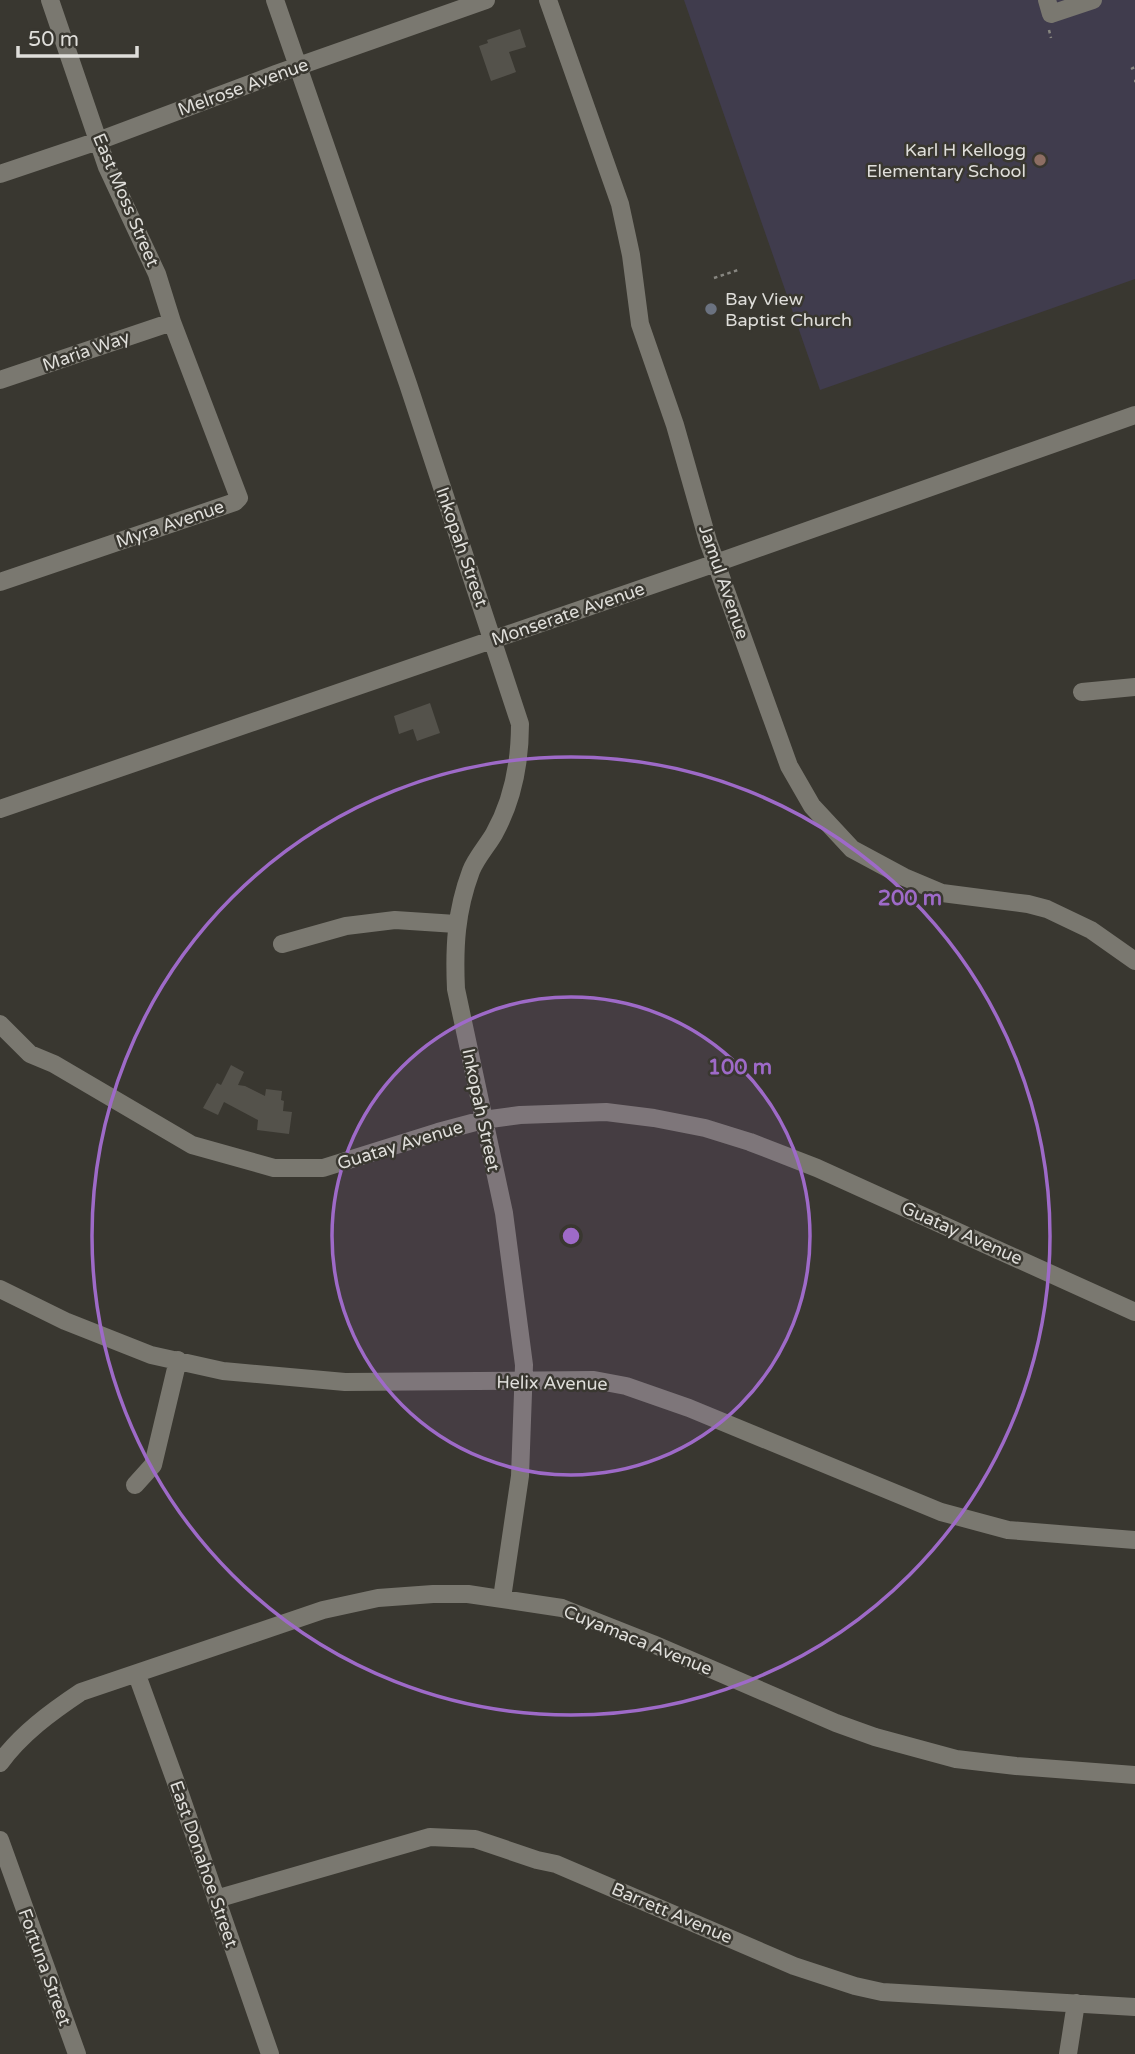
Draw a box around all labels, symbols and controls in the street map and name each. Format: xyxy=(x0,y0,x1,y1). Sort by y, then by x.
scale bar xyxy=(18,14,136,58)
text: 50 m xyxy=(28,27,79,52)
street label: Melrose Avenue xyxy=(175,53,311,121)
street label: East Moss Street xyxy=(88,130,164,270)
place label: Karl H Kellogg Elementary School xyxy=(866,139,1026,182)
marker: Karl H Kellogg Elementary School xyxy=(1032,152,1048,168)
place label: Bay View Baptist Church xyxy=(725,288,852,331)
marker: Bay View Baptist Church xyxy=(703,301,719,317)
street label: Maria Way xyxy=(40,326,133,376)
street label: Inkopah Street xyxy=(431,484,493,610)
street label: Myra Avenue xyxy=(113,495,227,553)
street label: Jamul Avenue xyxy=(694,522,754,642)
street label: Monserate Avenue xyxy=(488,577,648,651)
text: 200 m xyxy=(878,886,942,911)
street label: Inkopah Street xyxy=(457,1047,505,1174)
text: 100 m xyxy=(708,1055,772,1080)
street label: Guatay Avenue xyxy=(335,1115,465,1175)
street label: Guatay Avenue xyxy=(898,1196,1026,1270)
centre of rings xyxy=(559,1224,583,1248)
street label: Helix Avenue xyxy=(496,1371,608,1395)
street label: Cuyamaca Avenue xyxy=(560,1600,716,1680)
street label: East Donahoe Street xyxy=(165,1778,243,1950)
street label: Barrett Avenue xyxy=(608,1878,736,1948)
street label: Fortuna Street xyxy=(14,1905,76,2029)

